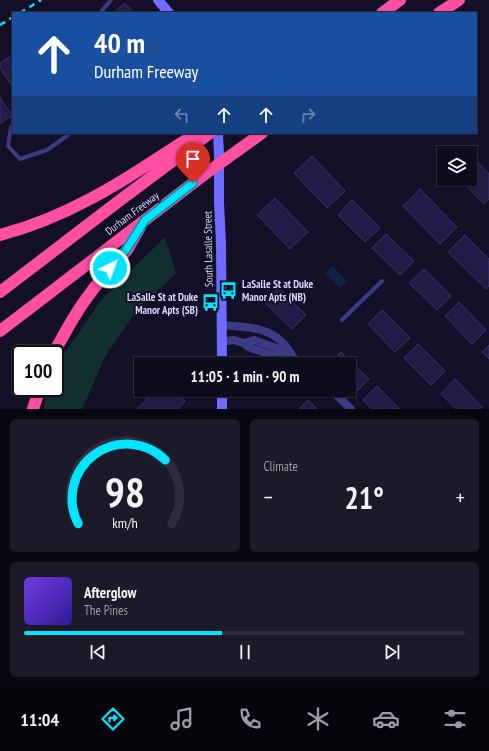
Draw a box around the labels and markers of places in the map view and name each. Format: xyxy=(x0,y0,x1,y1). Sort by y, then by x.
pin xyxy=(176,142,210,183)
place label: LaSalle St at Duke Manor Apts (NB) xyxy=(242,277,313,304)
bus stop icon: LaSalle St at Duke Manor Apts (NB) xyxy=(219,280,239,300)
place label: LaSalle St at Duke Manor Apts (SB) xyxy=(127,290,198,317)
bus stop icon: LaSalle St at Duke Manor Apts (SB) xyxy=(201,293,221,313)

